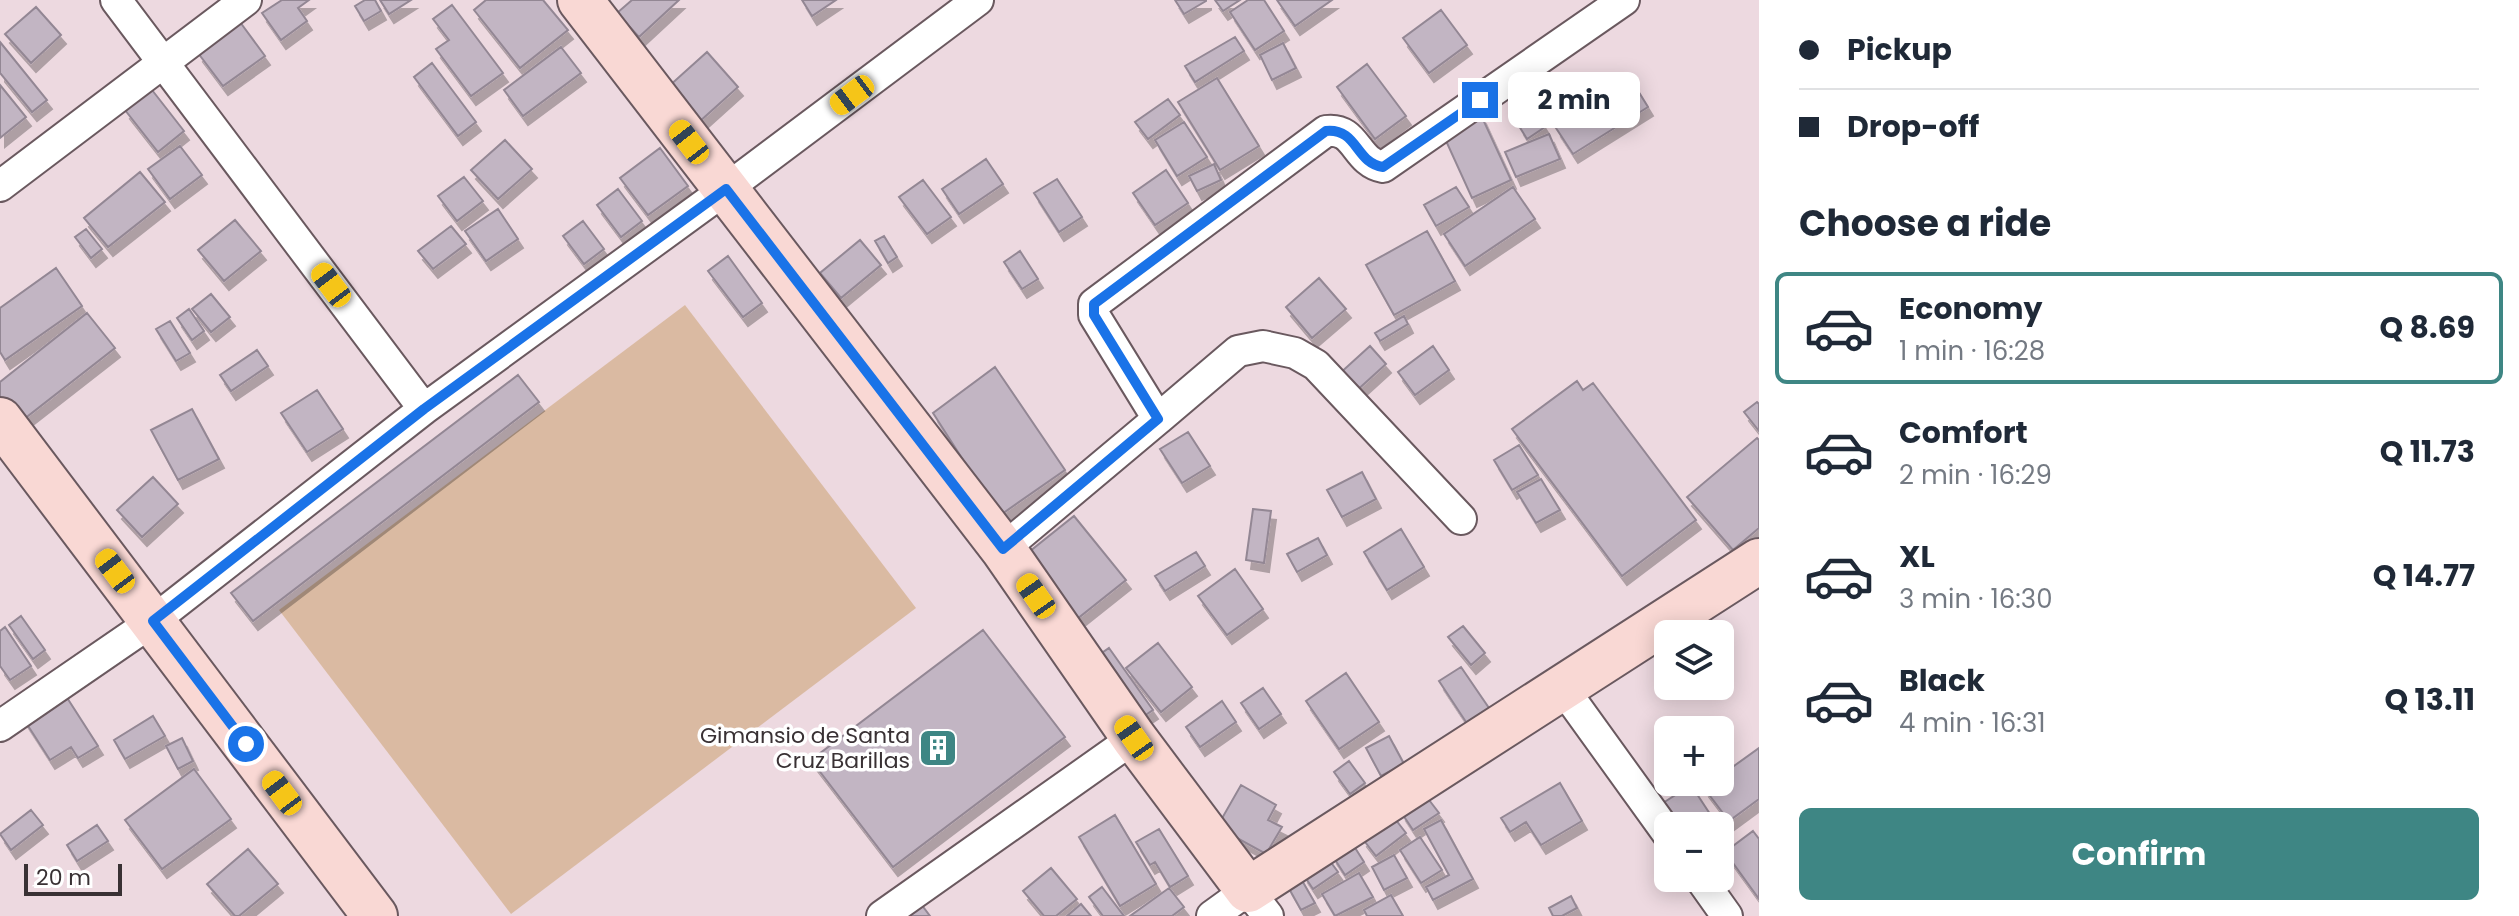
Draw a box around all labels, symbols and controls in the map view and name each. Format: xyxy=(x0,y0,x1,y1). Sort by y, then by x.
text: Pickup xyxy=(1847,28,1952,71)
car xyxy=(826,71,878,119)
callout: 2 min xyxy=(1508,72,1640,128)
route end xyxy=(1462,82,1498,118)
text: 2 min xyxy=(1537,82,1611,118)
text: Drop-off xyxy=(1847,105,1979,148)
car xyxy=(665,116,713,168)
text: Choose a ride xyxy=(1799,198,2051,249)
car xyxy=(307,259,355,311)
text: Economy xyxy=(1899,287,2043,330)
icon: car xyxy=(1803,292,1875,364)
text: Q 8.69 xyxy=(2380,306,2475,349)
text: 1 min · 16:28 xyxy=(1899,333,2045,369)
text: Comfort xyxy=(1899,411,2028,454)
icon: car xyxy=(1803,416,1875,488)
text: Q 11.73 xyxy=(2380,430,2475,473)
text: 2 min · 16:29 xyxy=(1899,457,2052,493)
text: XL xyxy=(1899,535,1935,578)
icon: car xyxy=(1803,540,1875,612)
car xyxy=(91,545,139,597)
text: Q 14.77 xyxy=(2373,554,2475,597)
car xyxy=(1012,569,1060,623)
text: 3 min · 16:30 xyxy=(1899,581,2052,617)
map controls xyxy=(1654,620,1734,892)
button: layers xyxy=(1654,620,1734,700)
text: Black xyxy=(1899,659,1985,702)
icon: car xyxy=(1803,664,1875,736)
text: Q 13.11 xyxy=(2385,678,2475,721)
text: 4 min · 16:31 xyxy=(1899,705,2046,741)
car xyxy=(1110,711,1158,765)
button: + xyxy=(1654,716,1734,796)
place label: Gimansio de Santa Cruz Barillas xyxy=(700,720,910,776)
route start xyxy=(228,726,264,762)
building icon: Gimansio de Santa Cruz Barillas xyxy=(917,727,959,769)
car xyxy=(258,767,306,819)
button: Confirm xyxy=(1799,808,2479,900)
button: − xyxy=(1654,812,1734,892)
scale bar xyxy=(24,860,122,896)
text: 20 m xyxy=(36,862,91,893)

